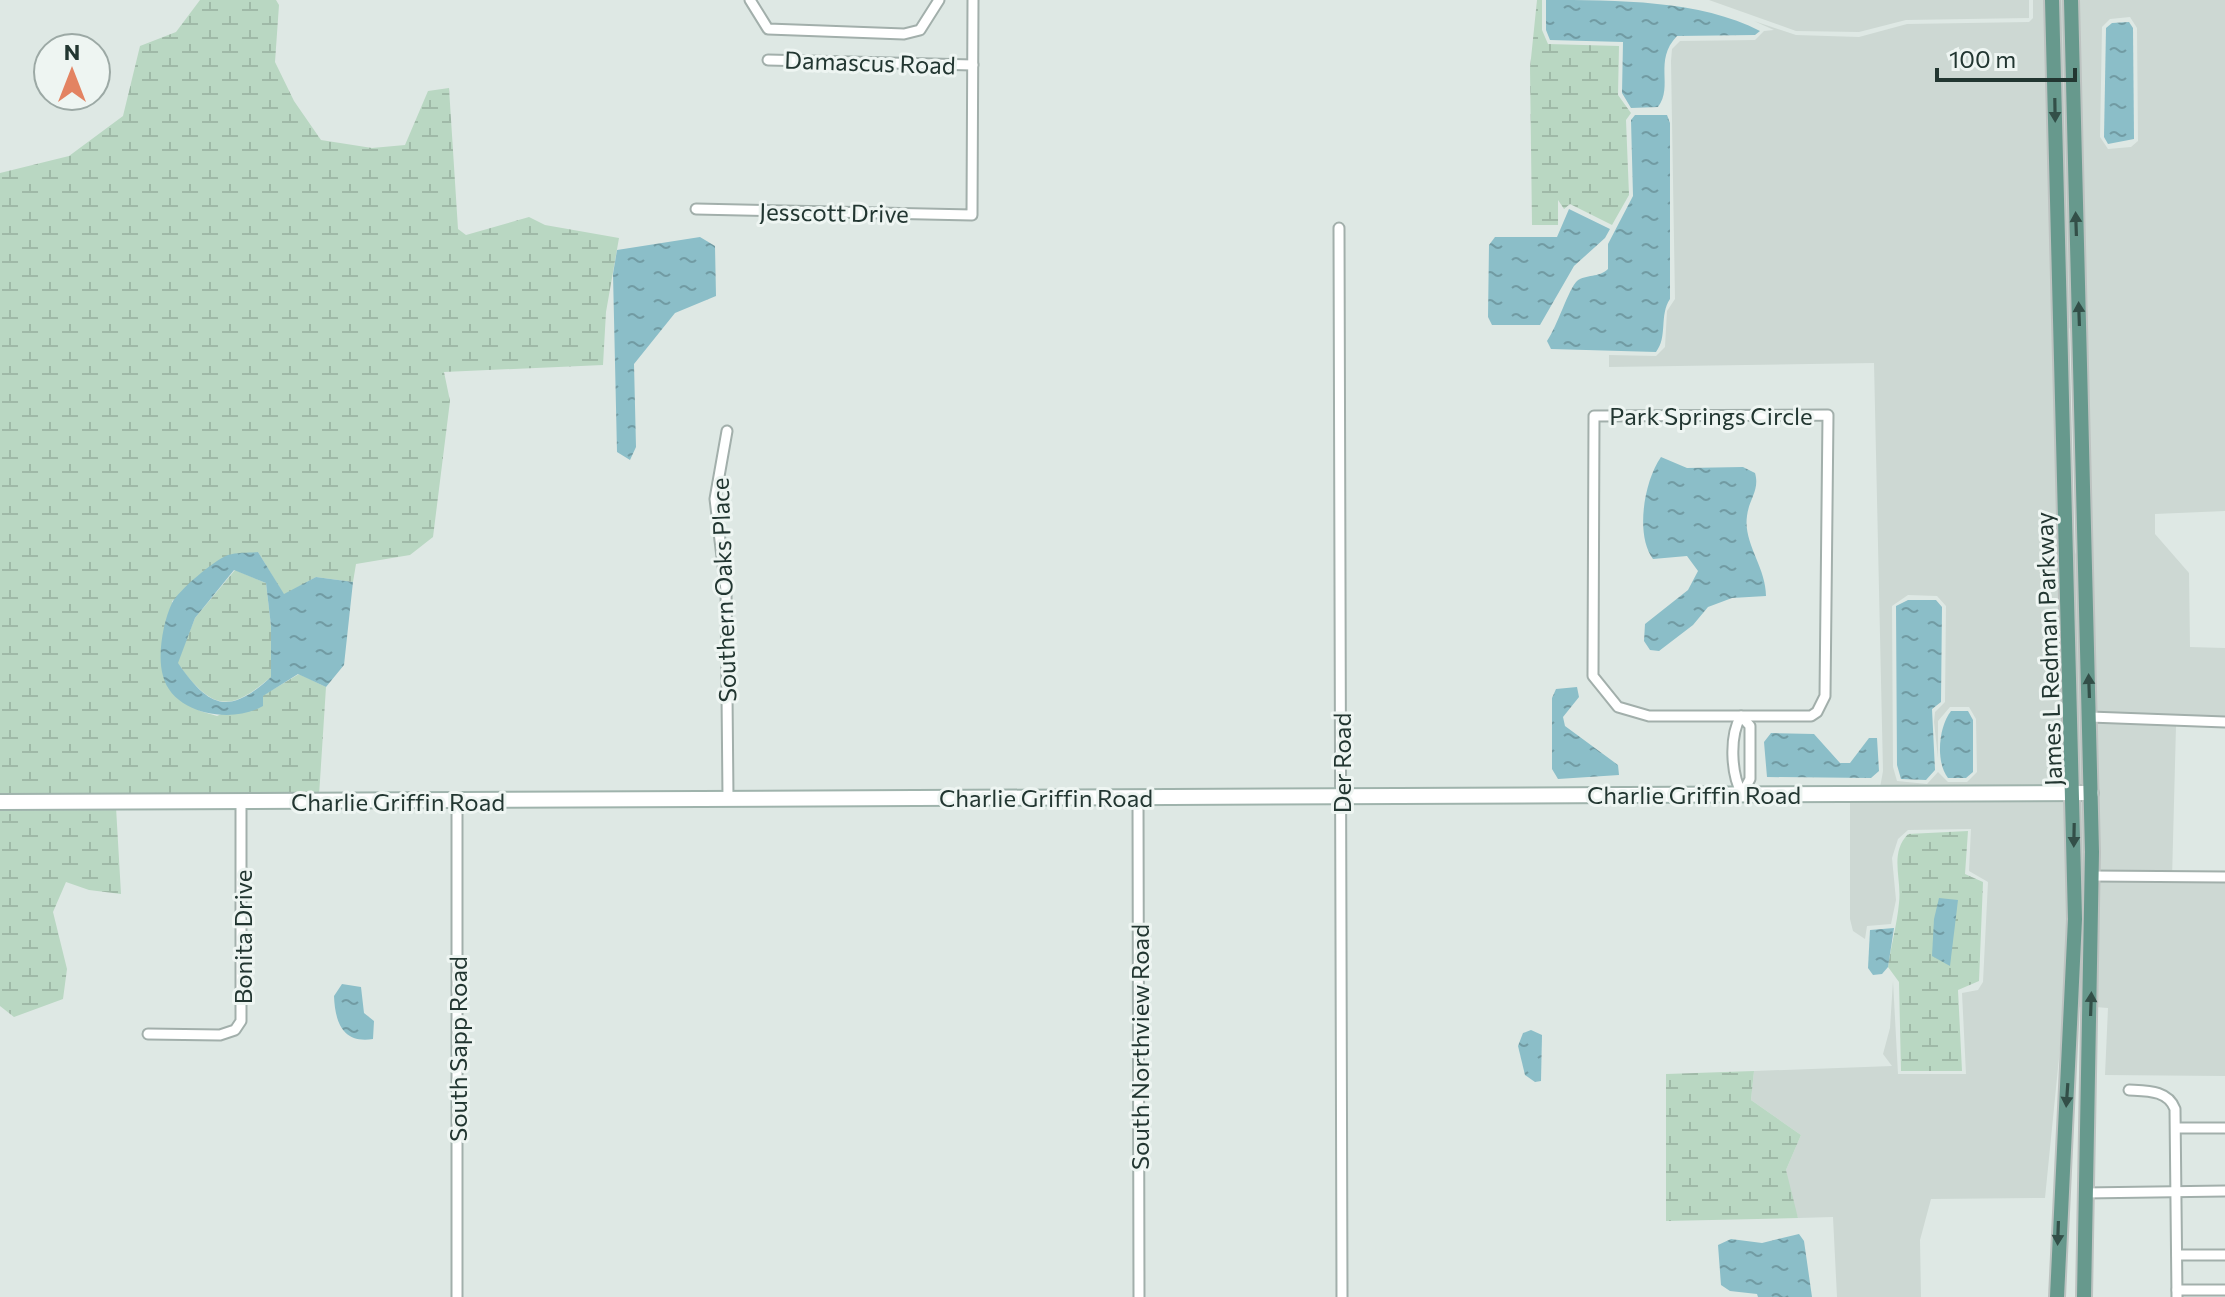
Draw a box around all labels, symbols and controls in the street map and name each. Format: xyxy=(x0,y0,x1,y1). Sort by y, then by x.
north arrow xyxy=(32,32,112,112)
scale bar xyxy=(1937,32,2075,82)
text: N xyxy=(64,38,80,65)
text: 100 m xyxy=(1949,44,2016,73)
street label: Damascus Road xyxy=(784,45,956,79)
one-way arrow xyxy=(2049,98,2061,123)
street label: Jesscott Drive xyxy=(759,196,909,228)
one-way arrow xyxy=(2070,211,2083,236)
one-way arrow xyxy=(2073,301,2086,326)
street label: Park Springs Circle xyxy=(1609,401,1813,430)
street label: Southern Oaks Place xyxy=(705,477,741,703)
street label: James L Redman Parkway xyxy=(2029,511,2067,787)
one-way arrow xyxy=(2083,673,2095,698)
street label: Der Road xyxy=(1327,713,1356,813)
street label: Charlie Griffin Road xyxy=(1587,780,1801,809)
street label: Charlie Griffin Road xyxy=(939,783,1153,812)
street label: Charlie Griffin Road xyxy=(291,787,505,816)
one-way arrow xyxy=(2068,823,2080,848)
street label: Bonita Drive xyxy=(228,870,257,1004)
street label: South Northview Road xyxy=(1125,924,1154,1170)
street label: South Sapp Road xyxy=(443,956,472,1142)
one-way arrow xyxy=(2084,991,2097,1016)
one-way arrow xyxy=(2060,1083,2073,1108)
one-way arrow xyxy=(2052,1221,2065,1246)

